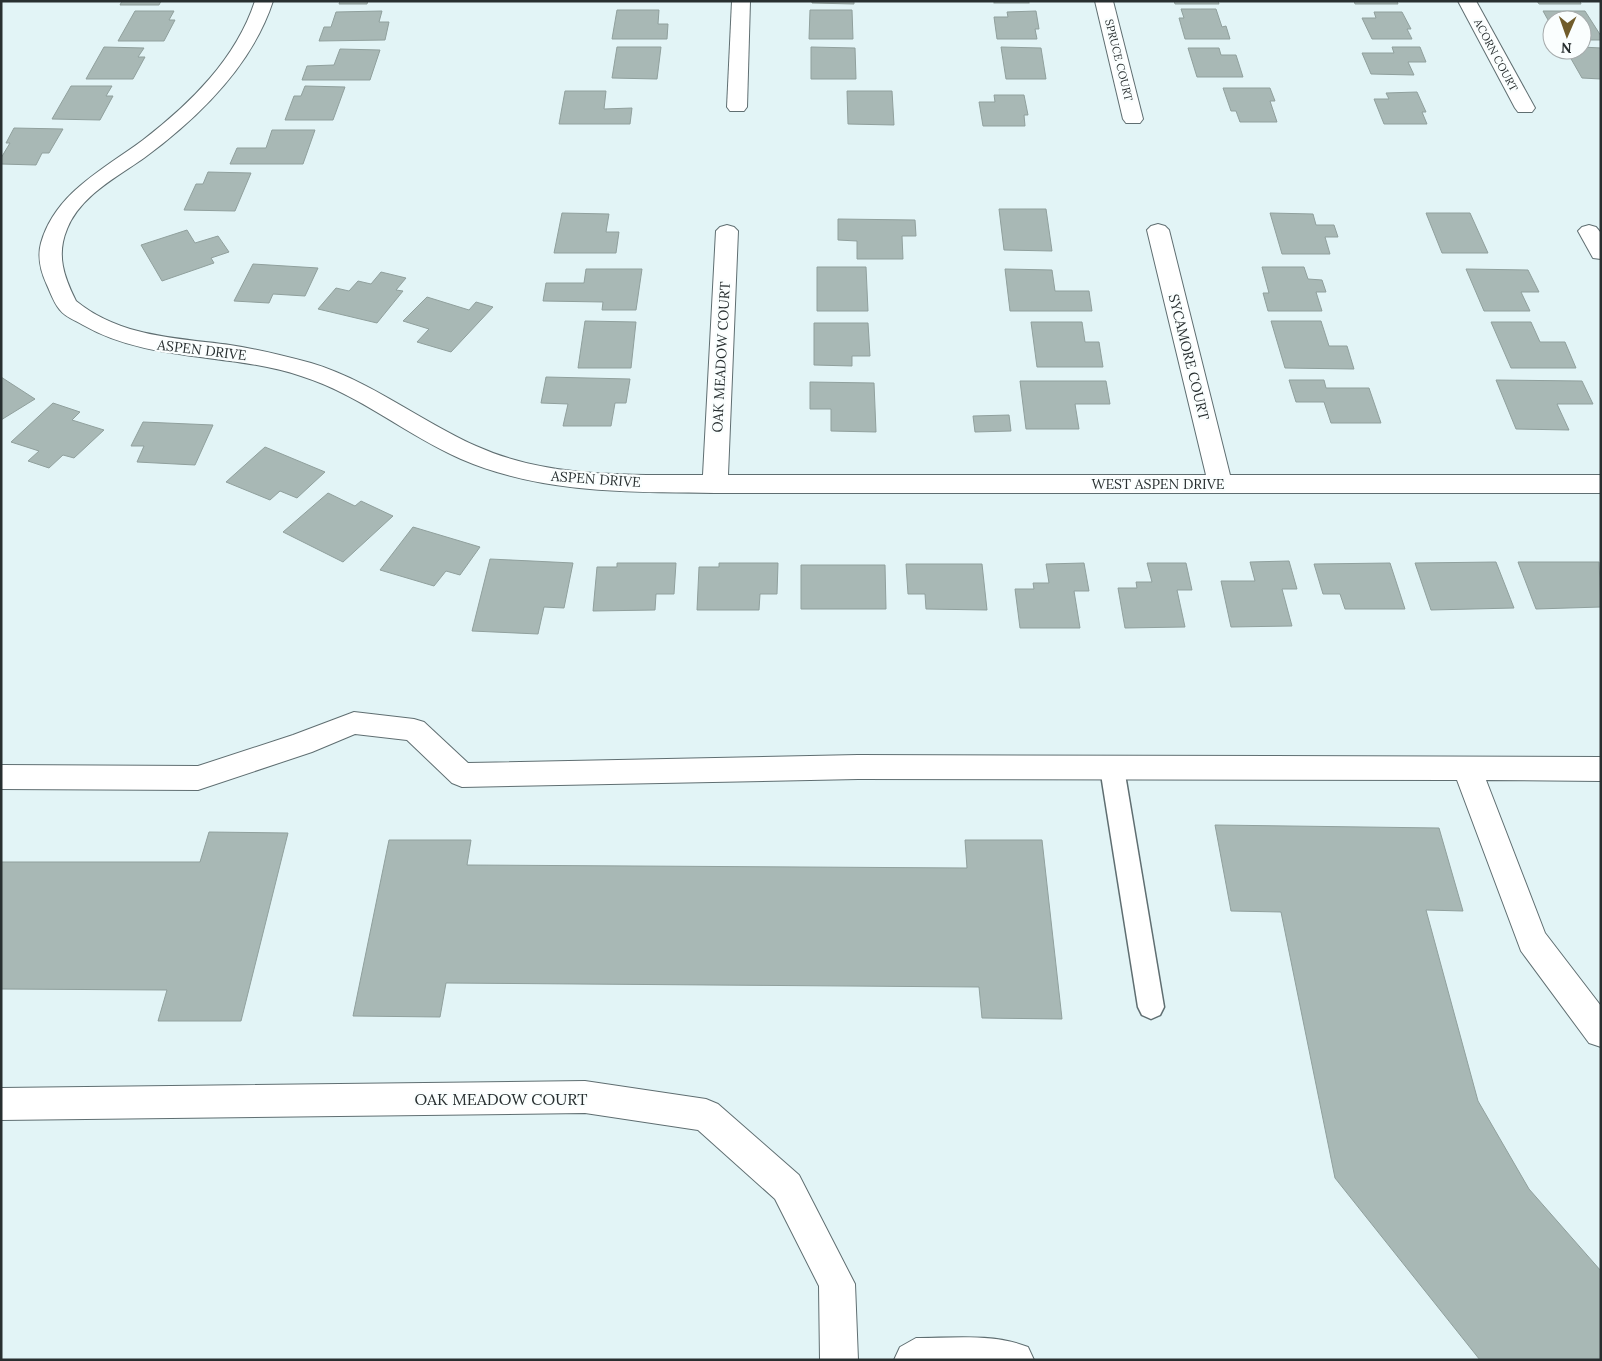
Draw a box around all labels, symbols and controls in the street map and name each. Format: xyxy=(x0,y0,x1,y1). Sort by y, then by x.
north arrow xyxy=(1542,10,1592,60)
street label: ACORN COURT xyxy=(1471,16,1521,94)
street label: SPRUCE COURT xyxy=(1102,18,1136,102)
text: N xyxy=(1561,39,1572,57)
street label: OAK MEADOW COURT xyxy=(708,281,734,433)
street label: SYCAMORE COURT xyxy=(1165,292,1213,422)
street label: ASPEN DRIVE xyxy=(155,335,248,364)
street label: ASPEN DRIVE xyxy=(550,467,642,491)
street label: WEST ASPEN DRIVE xyxy=(1091,475,1225,493)
street label: OAK MEADOW COURT xyxy=(415,1089,587,1109)

